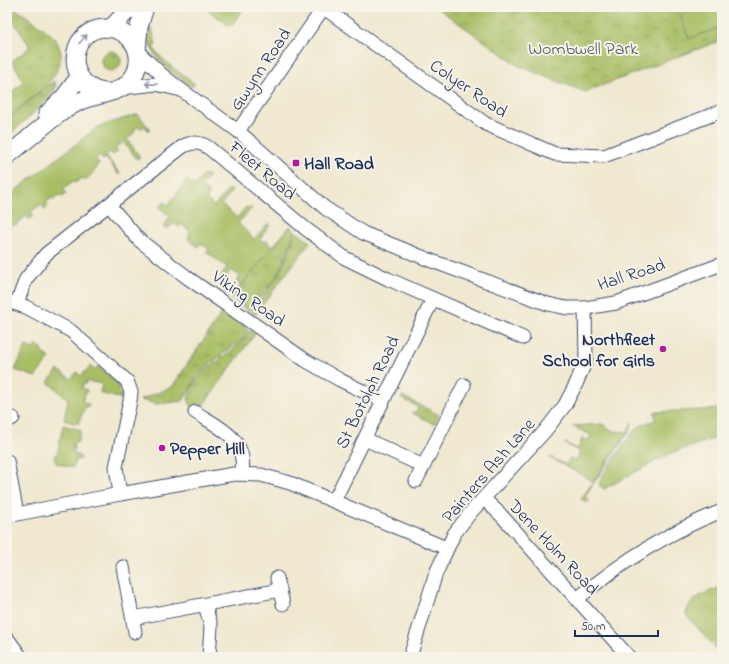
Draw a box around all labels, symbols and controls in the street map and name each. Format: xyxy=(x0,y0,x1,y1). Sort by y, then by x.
street label: Gwynn Road xyxy=(224,24,299,117)
one-way arrow xyxy=(78,35,87,45)
park label: Wombwell Park xyxy=(528,37,638,63)
street label: Colyer Road xyxy=(424,54,512,125)
one-way arrow xyxy=(145,80,158,88)
street label: Fleet Road xyxy=(222,135,301,207)
place label: Hall Road xyxy=(304,152,375,178)
marker: Hall Road xyxy=(291,158,301,168)
street label: Hall Road xyxy=(594,253,669,299)
street label: Viking Road xyxy=(204,264,290,335)
place label: Northfleet School for Girls xyxy=(542,328,656,375)
street label: St Botolph Road xyxy=(330,332,407,454)
marker: Northfleet School for Girls xyxy=(658,344,668,354)
street label: Painters Ash Lane xyxy=(437,413,543,529)
place label: Pepper Hill xyxy=(170,437,245,463)
marker: Pepper Hill xyxy=(157,443,167,453)
street label: Dene Holm Road xyxy=(501,494,604,602)
scale bar xyxy=(575,612,658,638)
text: 50 m xyxy=(581,618,605,636)

